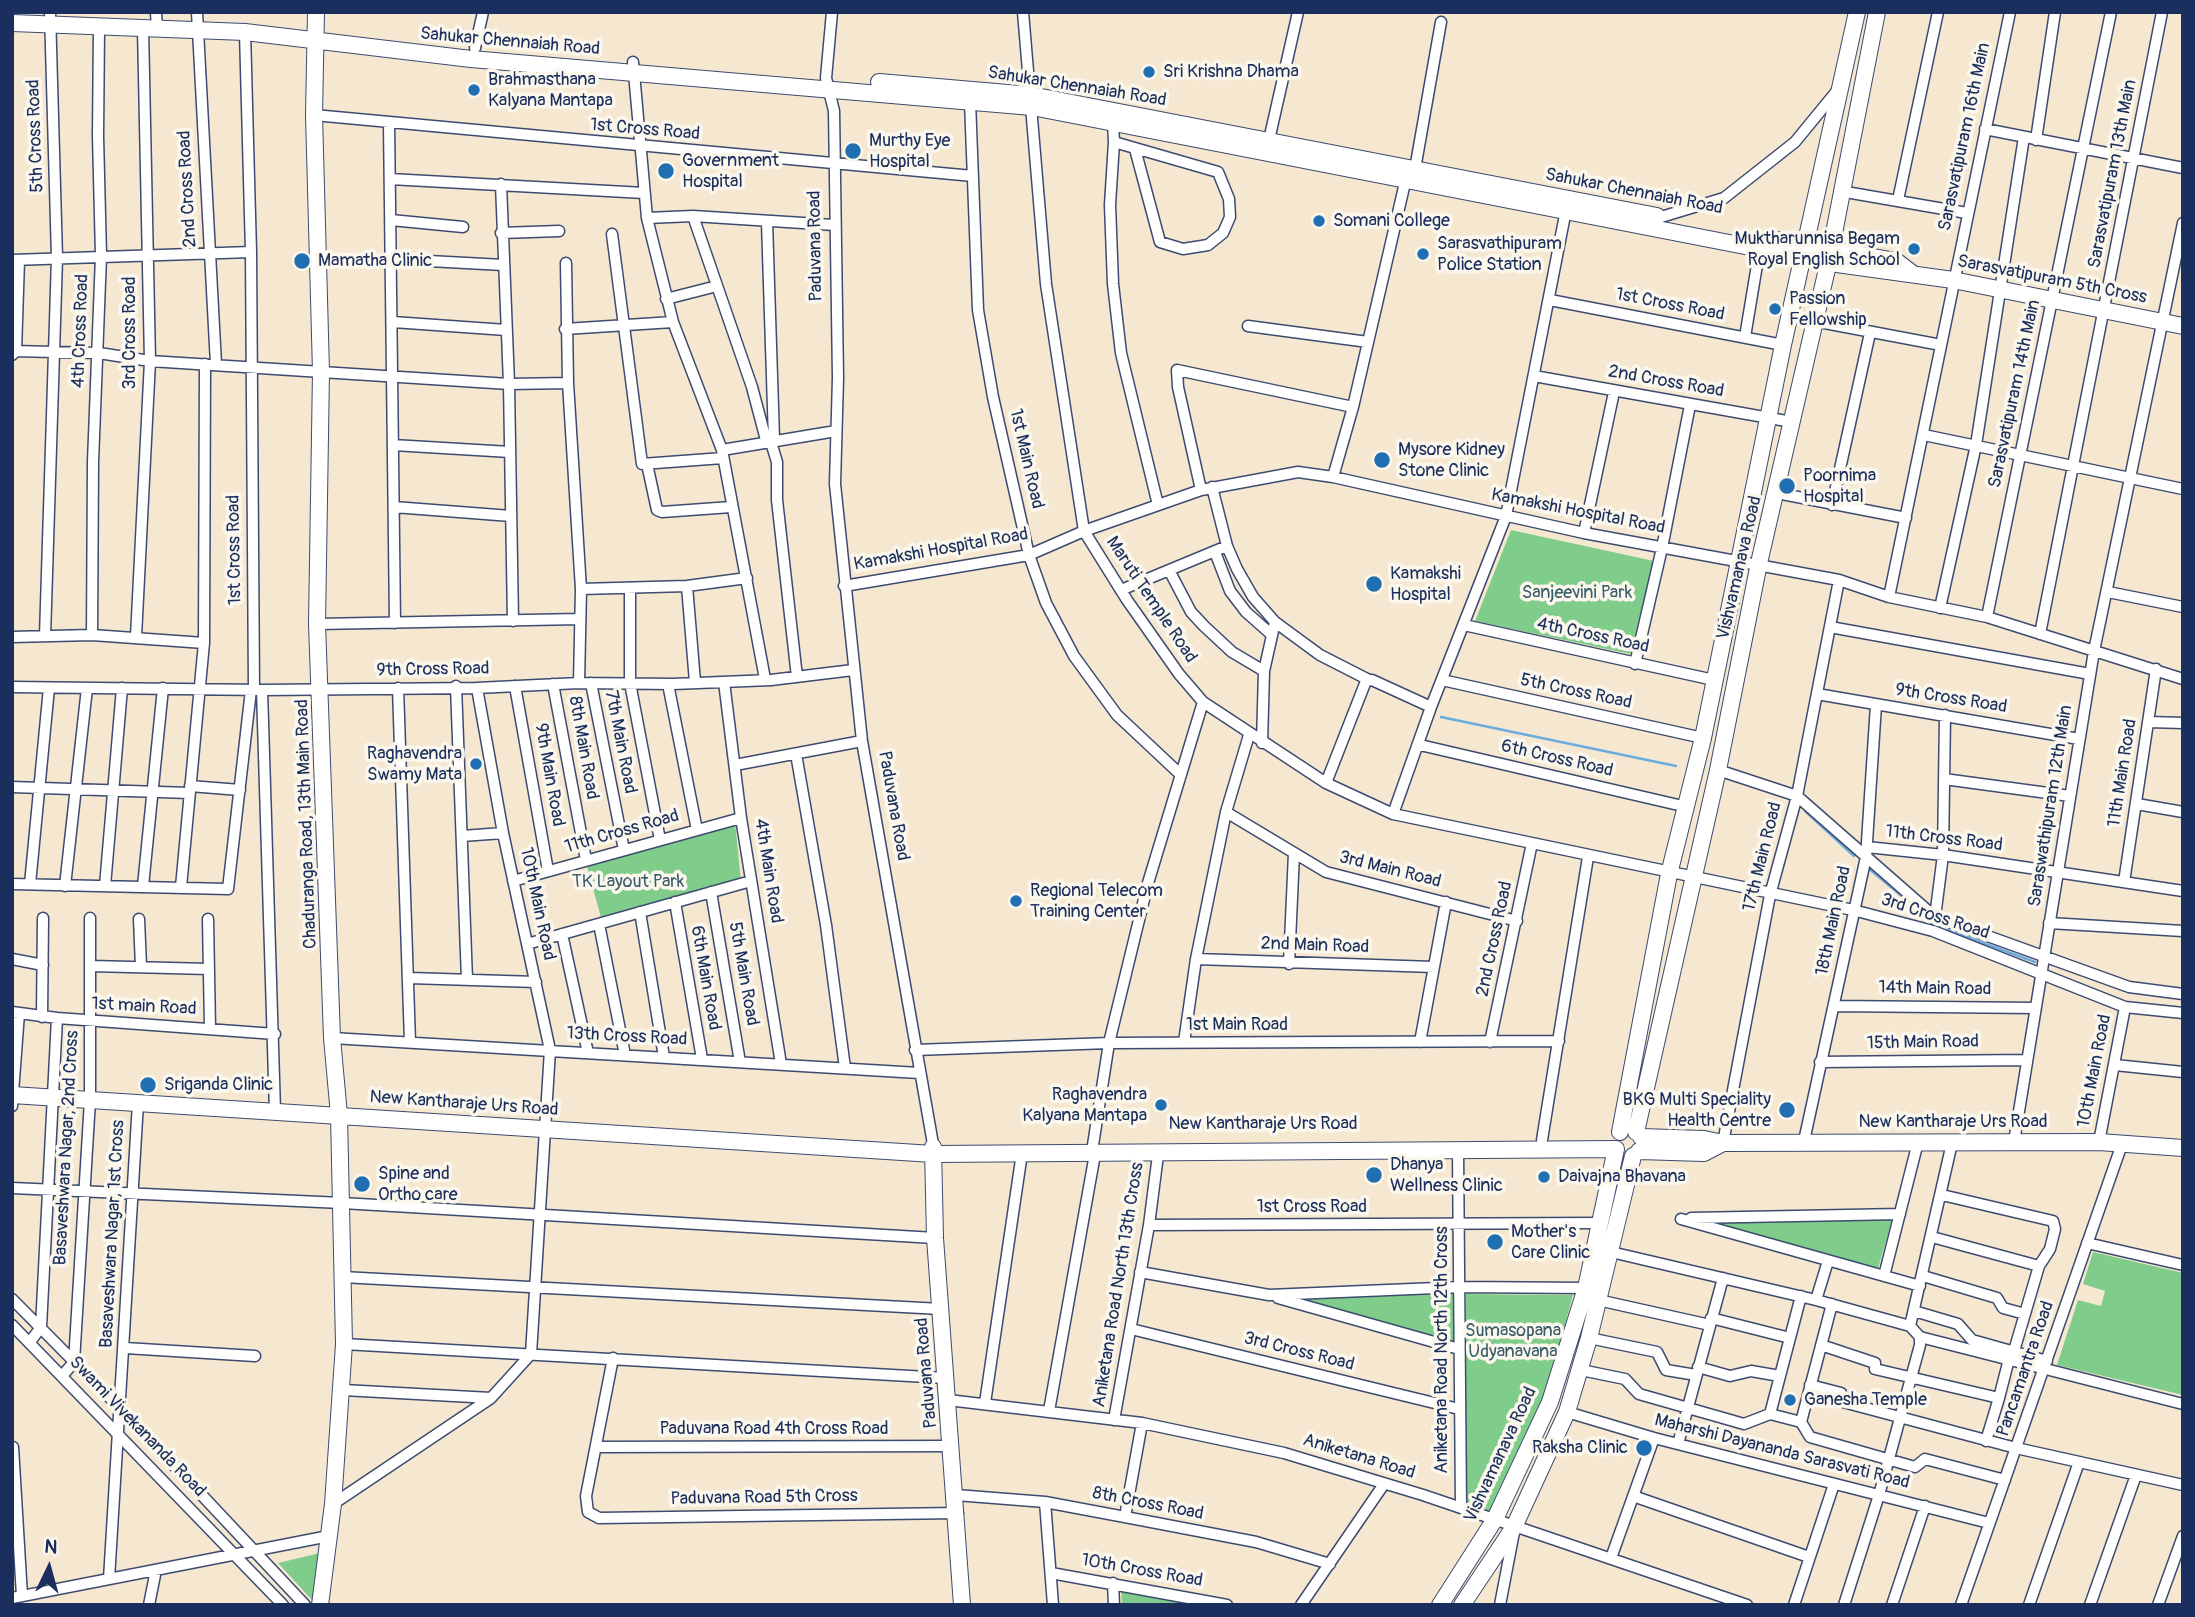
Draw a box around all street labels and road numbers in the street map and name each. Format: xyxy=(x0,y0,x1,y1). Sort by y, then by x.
street label: Sahukar Chennaiah Road xyxy=(419,23,601,61)
street label: Sarasvatipuram 16th Main xyxy=(1934,41,1996,233)
street label: Sahukar Chennaiah Road xyxy=(986,62,1168,112)
street label: Sarasvatipuram 13th Main xyxy=(2084,78,2142,270)
street label: 5th Cross Road xyxy=(23,79,49,193)
street label: 1st Cross Road xyxy=(589,114,701,146)
street label: 2nd Cross Road xyxy=(174,130,202,248)
street label: Sahukar Chennaiah Road xyxy=(1543,164,1725,220)
street label: Paduvana Road xyxy=(804,190,828,302)
street label: Sarasvatipuram 5th Cross xyxy=(1955,251,2149,309)
street label: 4th Cross Road xyxy=(68,274,94,388)
street label: 3rd Cross Road xyxy=(119,277,141,389)
street label: 1st Cross Road xyxy=(1614,284,1726,326)
street label: Sarasvatipuram 14th Main xyxy=(1984,298,2046,490)
street label: 2nd Cross Road xyxy=(1606,361,1726,403)
street label: 1st Main Road xyxy=(1004,407,1048,511)
street label: Kamakshi Hospital Road xyxy=(1489,485,1667,539)
street label: Vishvamanava Road xyxy=(1713,494,1767,642)
street label: 1st Cross Road xyxy=(223,495,247,605)
street label: Kamakshi Hospital Road xyxy=(852,524,1030,576)
street label: Maruti Temple Road xyxy=(1101,533,1201,667)
street label: 4th Cross Road xyxy=(1535,614,1651,658)
street label: 9th Cross Road xyxy=(376,658,490,682)
street label: 5th Cross Road xyxy=(1518,670,1634,714)
street label: 9th Cross Road xyxy=(1894,679,2008,719)
street label: 7th Main Road xyxy=(599,688,641,796)
street label: 8th Main Road xyxy=(563,695,603,801)
street label: Chaduranga Road, 13th Main Road xyxy=(292,699,322,949)
street label: Saraswathipuram 12th Main xyxy=(2024,703,2078,909)
street label: 11th Main Road xyxy=(2104,717,2142,829)
street label: 9th Main Road xyxy=(529,722,569,828)
street label: 6th Cross Road xyxy=(1499,736,1615,782)
street label: Paduvana Road xyxy=(873,749,913,863)
street label: 17th Main Road xyxy=(1739,800,1787,914)
street label: 11th Cross Road xyxy=(562,805,682,859)
street label: 4th Main Road xyxy=(749,817,787,925)
street label: 11th Cross Road xyxy=(1884,821,2004,857)
street label: 10th Main Road xyxy=(515,846,559,962)
street label: 3rd Main Road xyxy=(1337,847,1443,893)
street label: 18th Main Road xyxy=(1812,864,1856,978)
street label: 2nd Cross Road xyxy=(1472,879,1518,999)
street label: 3rd Cross Road xyxy=(1878,889,1992,945)
street label: 5th Main Road xyxy=(723,920,763,1028)
street label: 6th Main Road xyxy=(685,924,725,1032)
street label: 2nd Main Road xyxy=(1260,933,1370,959)
street label: 14th Main Road xyxy=(1878,977,1992,1001)
street label: 1st main Road xyxy=(91,993,197,1021)
street label: 10th Main Road xyxy=(2073,1013,2117,1129)
street label: 1st Main Road xyxy=(1186,1014,1288,1036)
street label: 13th Cross Road xyxy=(566,1023,688,1051)
street label: Basaveshwara Nagar, 2nd Cross xyxy=(50,1030,84,1266)
street label: 15th Main Road xyxy=(1867,1031,1979,1055)
street label: New Kantharaje Urs Road xyxy=(369,1087,559,1121)
street label: New Kantharaje Urs Road xyxy=(1858,1111,2048,1133)
street label: New Kantharaje Urs Road xyxy=(1168,1113,1358,1135)
street label: Basaveshwara Nagar, 1st Cross xyxy=(96,1119,130,1349)
street label: Aniketana Road North 13th Cross xyxy=(1089,1161,1149,1409)
street label: 1st Cross Road xyxy=(1257,1196,1367,1218)
street label: Aniketana Road North 12th Cross xyxy=(1431,1226,1453,1474)
street label: Pancamantra Road xyxy=(1993,1298,2059,1440)
street label: Paduvana Road xyxy=(911,1317,943,1429)
street label: 3rd Cross Road xyxy=(1242,1328,1356,1376)
street label: Swami Vivekananda Road xyxy=(64,1352,210,1502)
street label: Vishvamanava Road xyxy=(1460,1384,1542,1526)
street label: Maharshi Dayananda Sarasvati Road xyxy=(1652,1410,1912,1494)
street label: Paduvana Road 4th Cross Road xyxy=(659,1418,889,1440)
street label: Aniketana Road xyxy=(1300,1430,1418,1484)
street label: 8th Cross Road xyxy=(1091,1483,1205,1525)
street label: Paduvana Road 5th Cross xyxy=(670,1486,858,1510)
street label: 10th Cross Road xyxy=(1080,1550,1204,1592)

